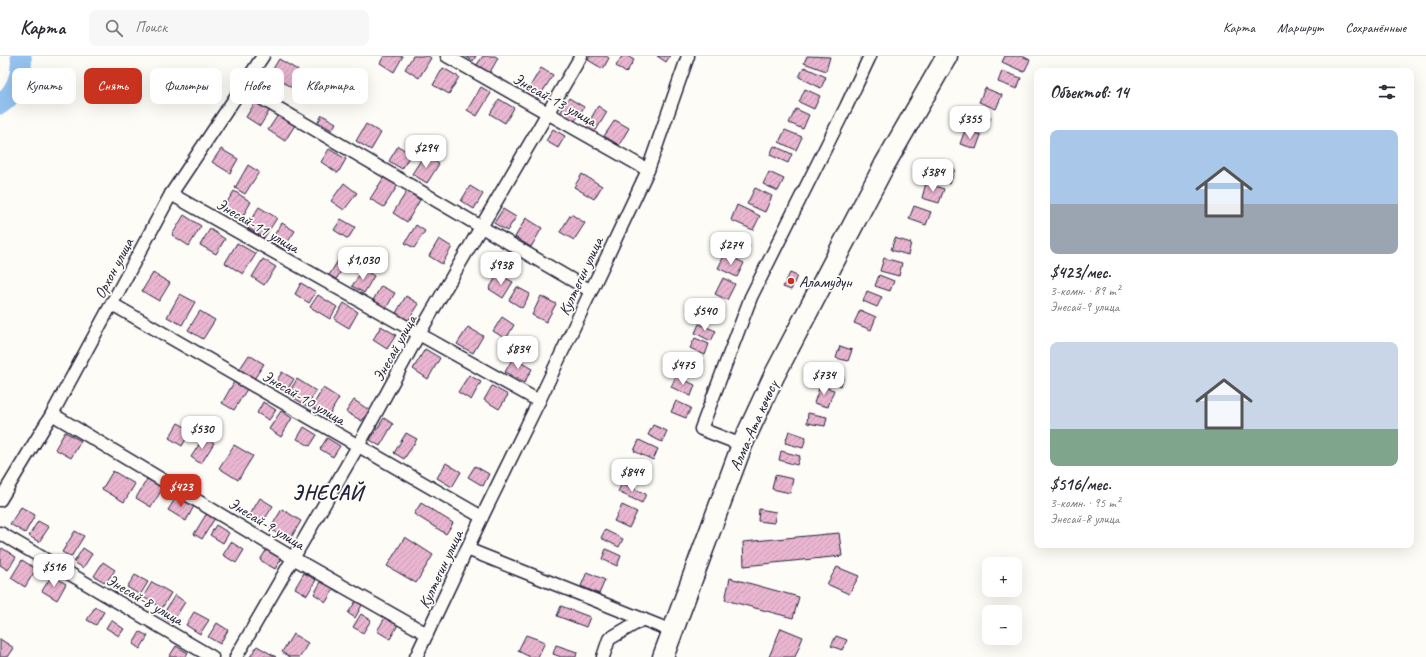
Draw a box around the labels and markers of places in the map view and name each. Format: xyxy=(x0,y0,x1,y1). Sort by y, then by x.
pin: $355 xyxy=(946,106,994,140)
pin: $294 xyxy=(402,135,450,169)
pin: $384 xyxy=(909,159,957,193)
pin: $274 xyxy=(707,232,755,266)
pin: $1,030 xyxy=(330,247,396,281)
pin: $938 xyxy=(477,252,525,286)
place label: Аламудун xyxy=(799,272,853,292)
marker: Аламудун xyxy=(786,276,796,286)
pin: $540 xyxy=(681,298,729,332)
pin: $834 xyxy=(494,336,542,370)
pin: $475 xyxy=(659,352,707,386)
pin: $734 xyxy=(800,362,848,396)
pin: $530 xyxy=(178,416,226,450)
pin: $844 xyxy=(608,459,656,493)
pin: $423 xyxy=(157,474,205,508)
pin: $516 xyxy=(30,554,78,588)

